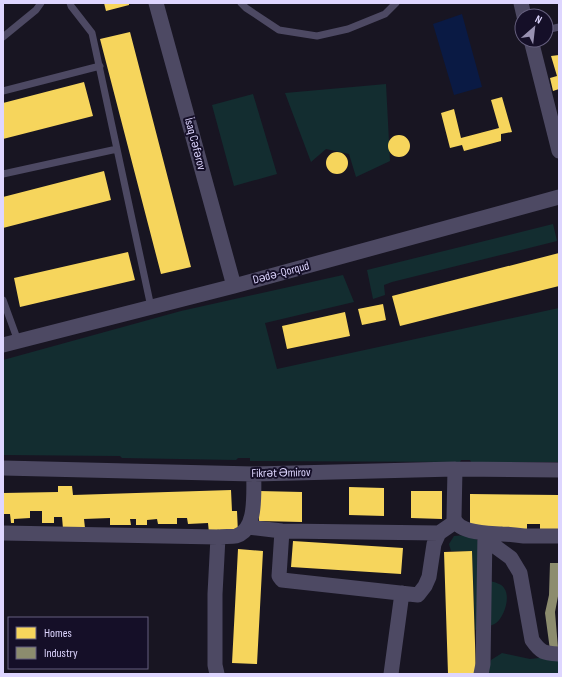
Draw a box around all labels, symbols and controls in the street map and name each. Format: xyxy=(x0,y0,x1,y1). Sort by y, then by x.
north arrow xyxy=(514,8,554,48)
text: N xyxy=(533,12,544,27)
street label: İsaq Cəfərov xyxy=(181,116,209,172)
street label: Dədə-Qorqud xyxy=(251,258,311,288)
street label: Fikrət Əmirov xyxy=(251,465,311,481)
legend xyxy=(8,617,148,669)
text: Homes xyxy=(44,626,72,641)
text: Industry xyxy=(44,646,78,661)

